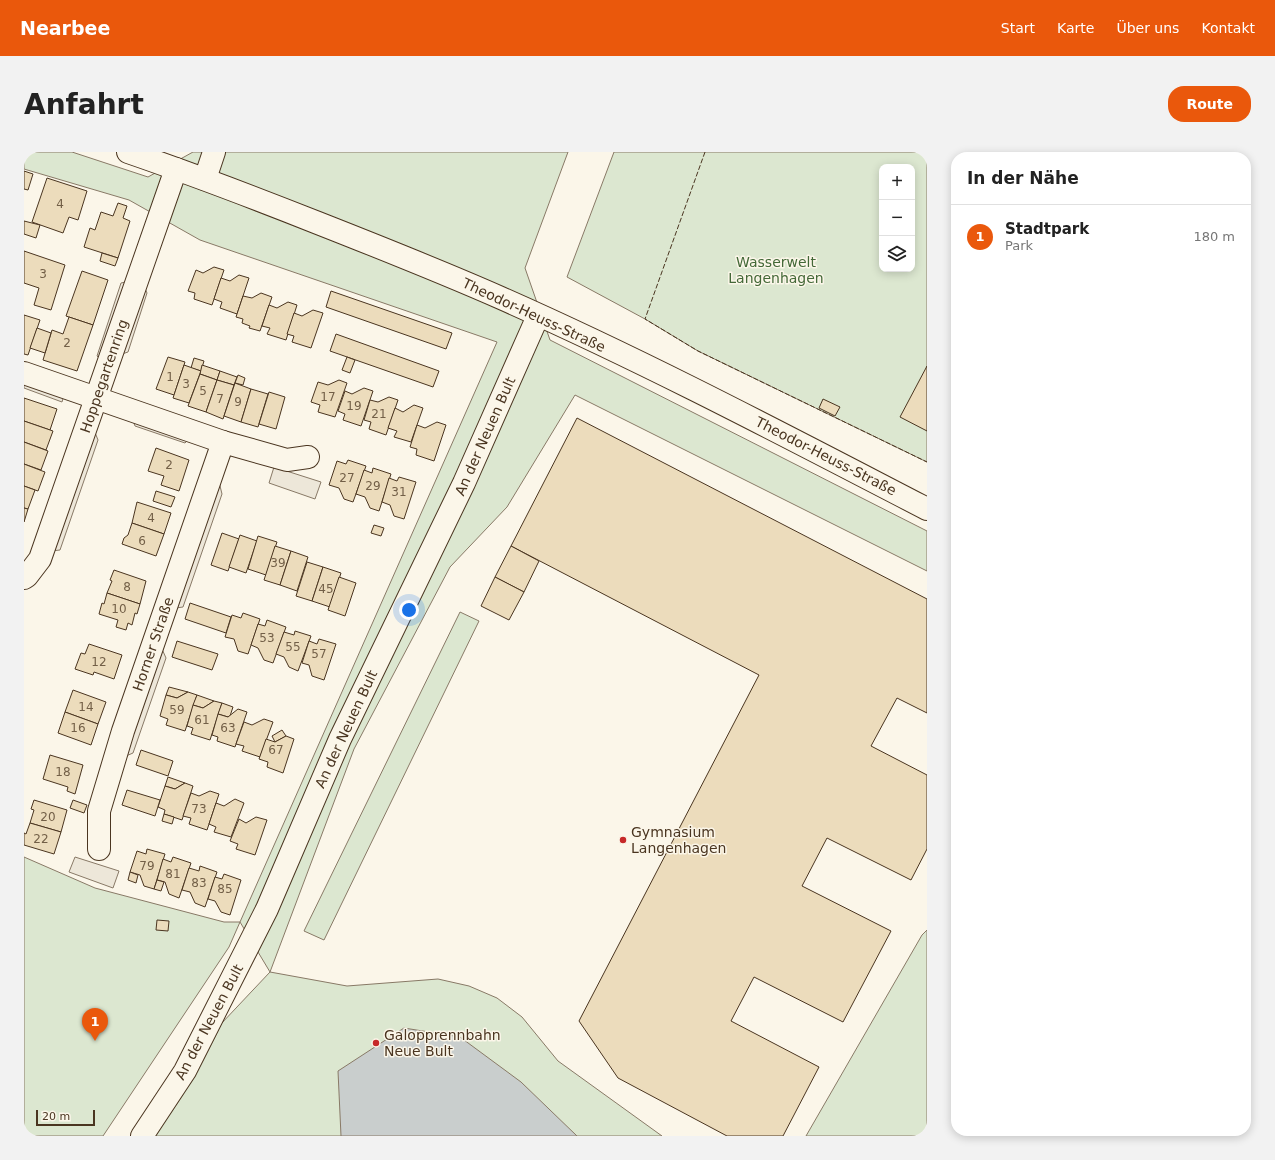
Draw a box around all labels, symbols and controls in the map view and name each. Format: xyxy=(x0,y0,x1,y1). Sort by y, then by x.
text: Nearbee xyxy=(20,17,110,39)
text: Start xyxy=(1001,20,1035,36)
text: Karte xyxy=(1057,20,1094,36)
text: Über uns xyxy=(1116,20,1179,36)
text: Kontakt xyxy=(1201,20,1255,36)
button: Route xyxy=(1168,86,1251,122)
text: Anfahrt xyxy=(24,88,144,121)
map controls xyxy=(879,164,915,272)
button: + xyxy=(879,164,915,200)
text: In der Nähe xyxy=(967,168,1079,188)
house number: 4 xyxy=(56,197,64,211)
button: − xyxy=(879,200,915,236)
text: Stadtpark xyxy=(1005,220,1089,238)
text: 1 xyxy=(975,229,985,244)
text: 180 m xyxy=(1193,229,1235,244)
button: layers xyxy=(879,236,915,272)
text: Park xyxy=(1005,238,1033,253)
park label: Wasserwelt Langenhagen xyxy=(728,254,824,286)
house number: 3 xyxy=(39,267,47,281)
street label: Theodor-Heuss-Straße xyxy=(459,274,608,355)
street label: Hoppegartenring xyxy=(77,317,131,435)
house number: 2 xyxy=(63,336,71,350)
house number: 1 xyxy=(166,370,174,384)
street label: An der Neuen Bult xyxy=(452,374,519,498)
house number: 3 xyxy=(182,377,190,391)
house number: 5 xyxy=(199,384,207,398)
house number: 17 xyxy=(320,390,336,404)
house number: 7 xyxy=(216,392,224,406)
house number: 9 xyxy=(234,395,242,409)
house number: 19 xyxy=(346,399,362,413)
house number: 21 xyxy=(371,407,387,421)
street label: Theodor-Heuss-Straße xyxy=(752,413,899,498)
house number: 2 xyxy=(165,458,173,472)
house number: 27 xyxy=(339,471,355,485)
house number: 29 xyxy=(365,479,381,493)
house number: 31 xyxy=(391,485,407,499)
house number: 4 xyxy=(147,511,155,525)
house number: 6 xyxy=(138,534,146,548)
house number: 39 xyxy=(270,556,286,570)
house number: 8 xyxy=(123,580,131,594)
house number: 45 xyxy=(318,582,334,596)
street label: Horner Straße xyxy=(129,595,177,693)
your location xyxy=(399,600,419,620)
house number: 10 xyxy=(111,602,127,616)
house number: 53 xyxy=(259,631,275,645)
house number: 55 xyxy=(285,640,301,654)
house number: 57 xyxy=(311,647,327,661)
house number: 12 xyxy=(91,655,107,669)
street label: An der Neuen Bult xyxy=(312,667,381,791)
house number: 14 xyxy=(78,700,94,714)
house number: 59 xyxy=(169,703,185,717)
house number: 61 xyxy=(194,713,210,727)
house number: 16 xyxy=(70,721,86,735)
house number: 63 xyxy=(220,721,236,735)
house number: 67 xyxy=(268,743,284,757)
house number: 18 xyxy=(55,765,71,779)
house number: 73 xyxy=(191,802,207,816)
house number: 20 xyxy=(40,810,56,824)
place label: Gymnasium Langenhagen xyxy=(631,824,726,856)
house number: 22 xyxy=(33,832,49,846)
marker: Gymnasium Langenhagen xyxy=(618,835,628,845)
house number: 79 xyxy=(139,859,155,873)
house number: 81 xyxy=(165,867,181,881)
house number: 83 xyxy=(191,876,207,890)
house number: 85 xyxy=(217,882,233,896)
street label: An der Neuen Bult xyxy=(172,961,246,1082)
pin: 1 xyxy=(82,1008,108,1041)
place label: Galopprennbahn Neue Bult xyxy=(384,1027,501,1059)
marker: Galopprennbahn Neue Bult xyxy=(371,1038,381,1048)
scale bar xyxy=(36,1108,95,1127)
text: 20 m xyxy=(42,1110,70,1123)

